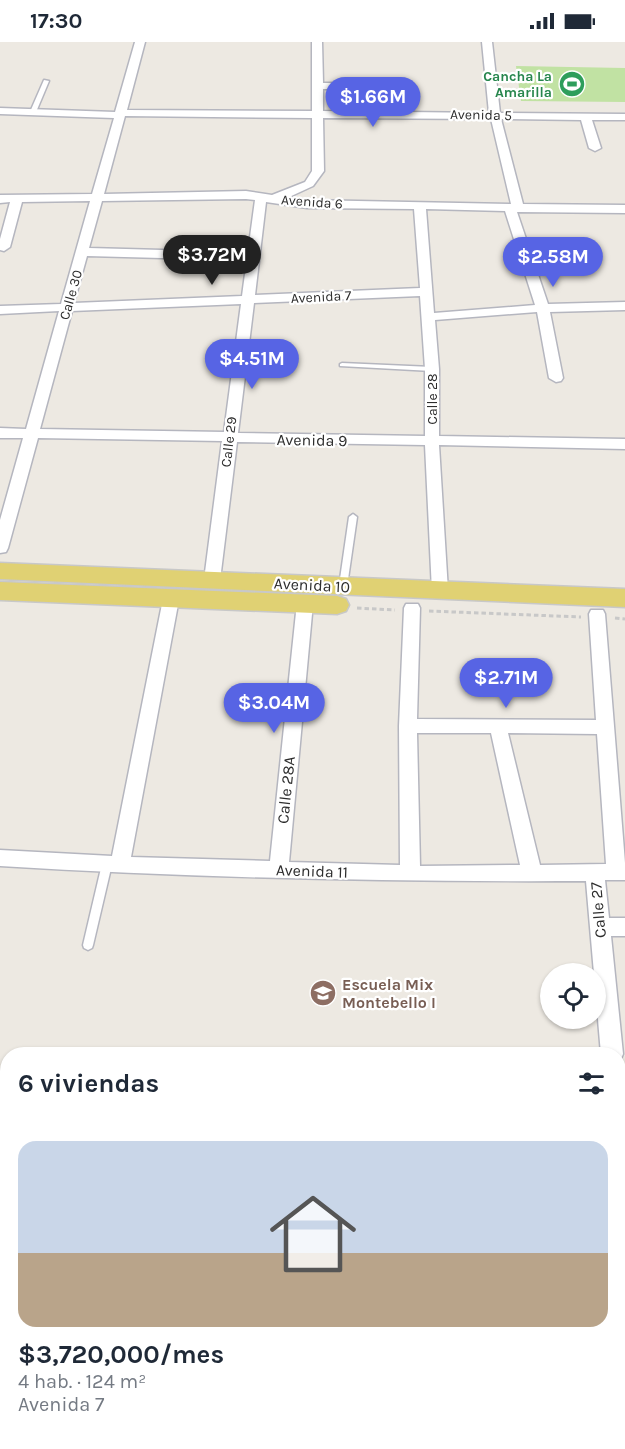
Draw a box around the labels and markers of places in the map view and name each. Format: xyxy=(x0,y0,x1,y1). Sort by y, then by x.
place label: Cancha La Amarilla xyxy=(483,68,552,101)
sports icon: Cancha La Amarilla xyxy=(557,69,587,99)
pin: $1.66M xyxy=(324,77,422,128)
pin: $3.72M xyxy=(163,235,261,286)
pin: $2.58M xyxy=(504,237,602,288)
pin: $4.51M xyxy=(203,339,301,390)
pin: $2.71M xyxy=(457,658,555,709)
pin: $3.04M xyxy=(225,683,323,734)
place label: Escuela Mix Montebello I xyxy=(342,975,436,1012)
school or university icon: Escuela Mix Montebello I xyxy=(308,978,338,1008)

